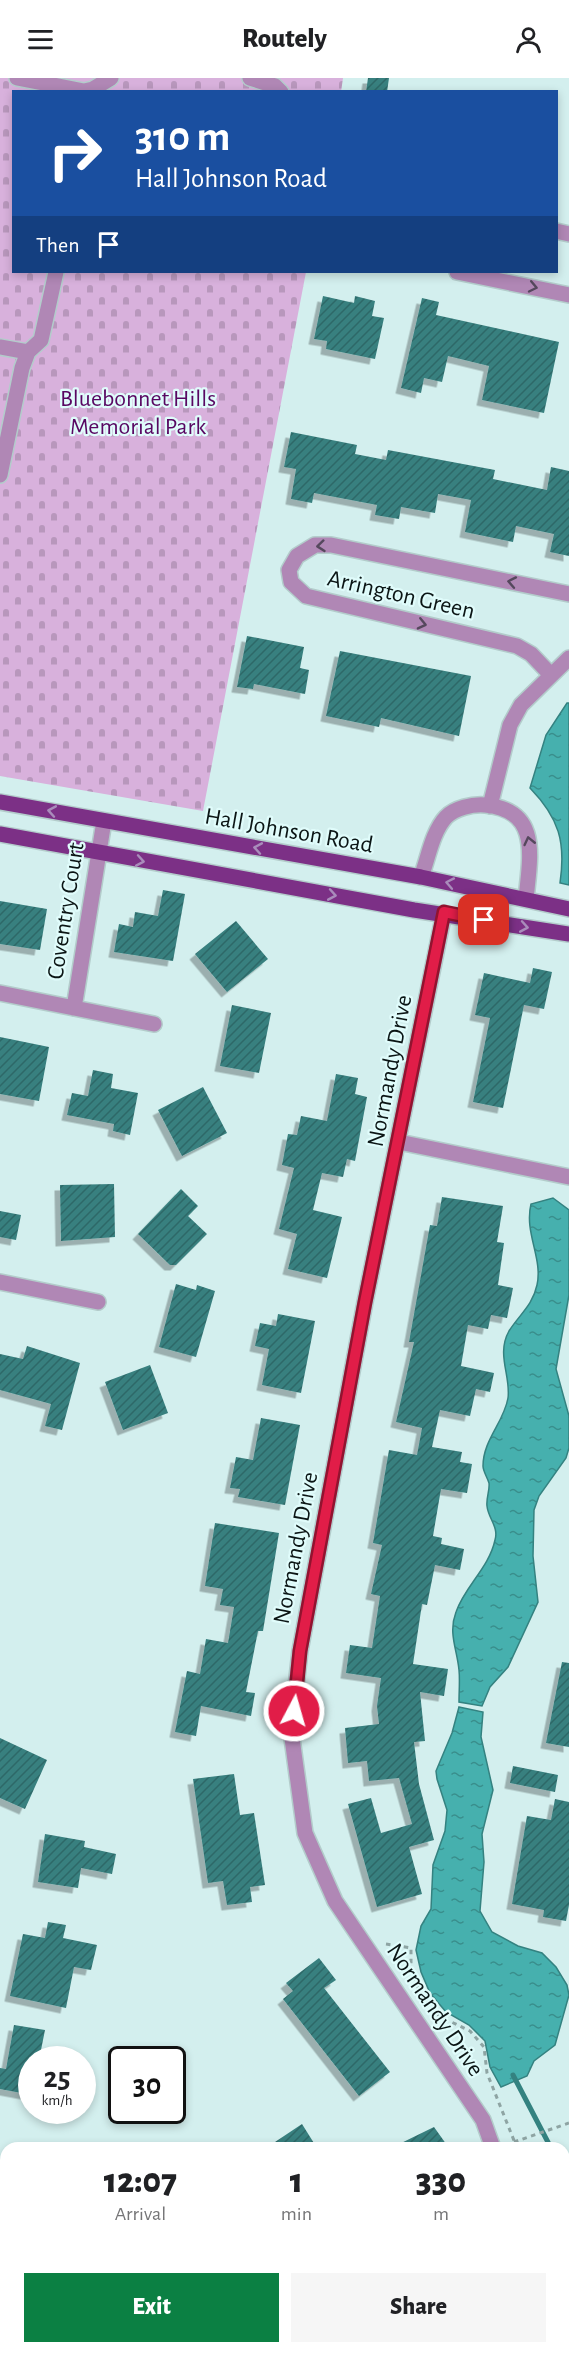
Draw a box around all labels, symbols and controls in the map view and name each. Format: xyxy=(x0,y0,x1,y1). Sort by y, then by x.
icon: menu xyxy=(24,23,57,56)
icon: person xyxy=(512,23,545,56)
text: Routely xyxy=(242,25,327,52)
icon: right xyxy=(36,114,114,192)
text: 310 m xyxy=(135,116,230,158)
text: Hall Johnson Road xyxy=(135,165,327,192)
icon: arrive xyxy=(92,228,125,261)
text: Then xyxy=(36,234,80,256)
one-way arrow xyxy=(528,280,538,293)
park label: Bluebonnet Hills Memorial Park xyxy=(60,387,216,439)
one-way arrow xyxy=(316,539,326,552)
street label: Arrington Green xyxy=(325,566,477,624)
one-way arrow xyxy=(507,576,517,589)
one-way arrow xyxy=(417,616,427,629)
street label: Hall Johnson Road xyxy=(203,804,375,858)
one-way arrow xyxy=(47,805,57,818)
one-way arrow xyxy=(523,836,536,846)
street label: Coventry Court xyxy=(43,841,89,981)
one-way arrow xyxy=(254,842,264,855)
one-way arrow xyxy=(135,855,145,867)
one-way arrow xyxy=(446,877,456,890)
one-way arrow xyxy=(327,888,337,901)
pin xyxy=(458,894,509,945)
icon: arrive xyxy=(467,903,500,936)
one-way arrow xyxy=(519,920,529,933)
street label: Normandy Drive xyxy=(364,993,416,1149)
street label: Normandy Drive xyxy=(270,1470,322,1626)
position arrow xyxy=(262,1679,326,1743)
street label: Normandy Drive xyxy=(382,1939,488,2081)
speed limit sign: 30 xyxy=(108,2046,186,2124)
text: 25 xyxy=(43,2063,71,2093)
text: km/h xyxy=(42,2093,72,2108)
text: 12:07 xyxy=(104,2163,177,2199)
text: 1 xyxy=(290,2163,303,2199)
text: 330 xyxy=(416,2163,466,2199)
text: Arrival xyxy=(115,2204,166,2224)
text: min xyxy=(281,2204,312,2224)
text: m xyxy=(433,2204,449,2224)
button: Exit xyxy=(24,2273,279,2342)
button: Share xyxy=(291,2273,546,2342)

